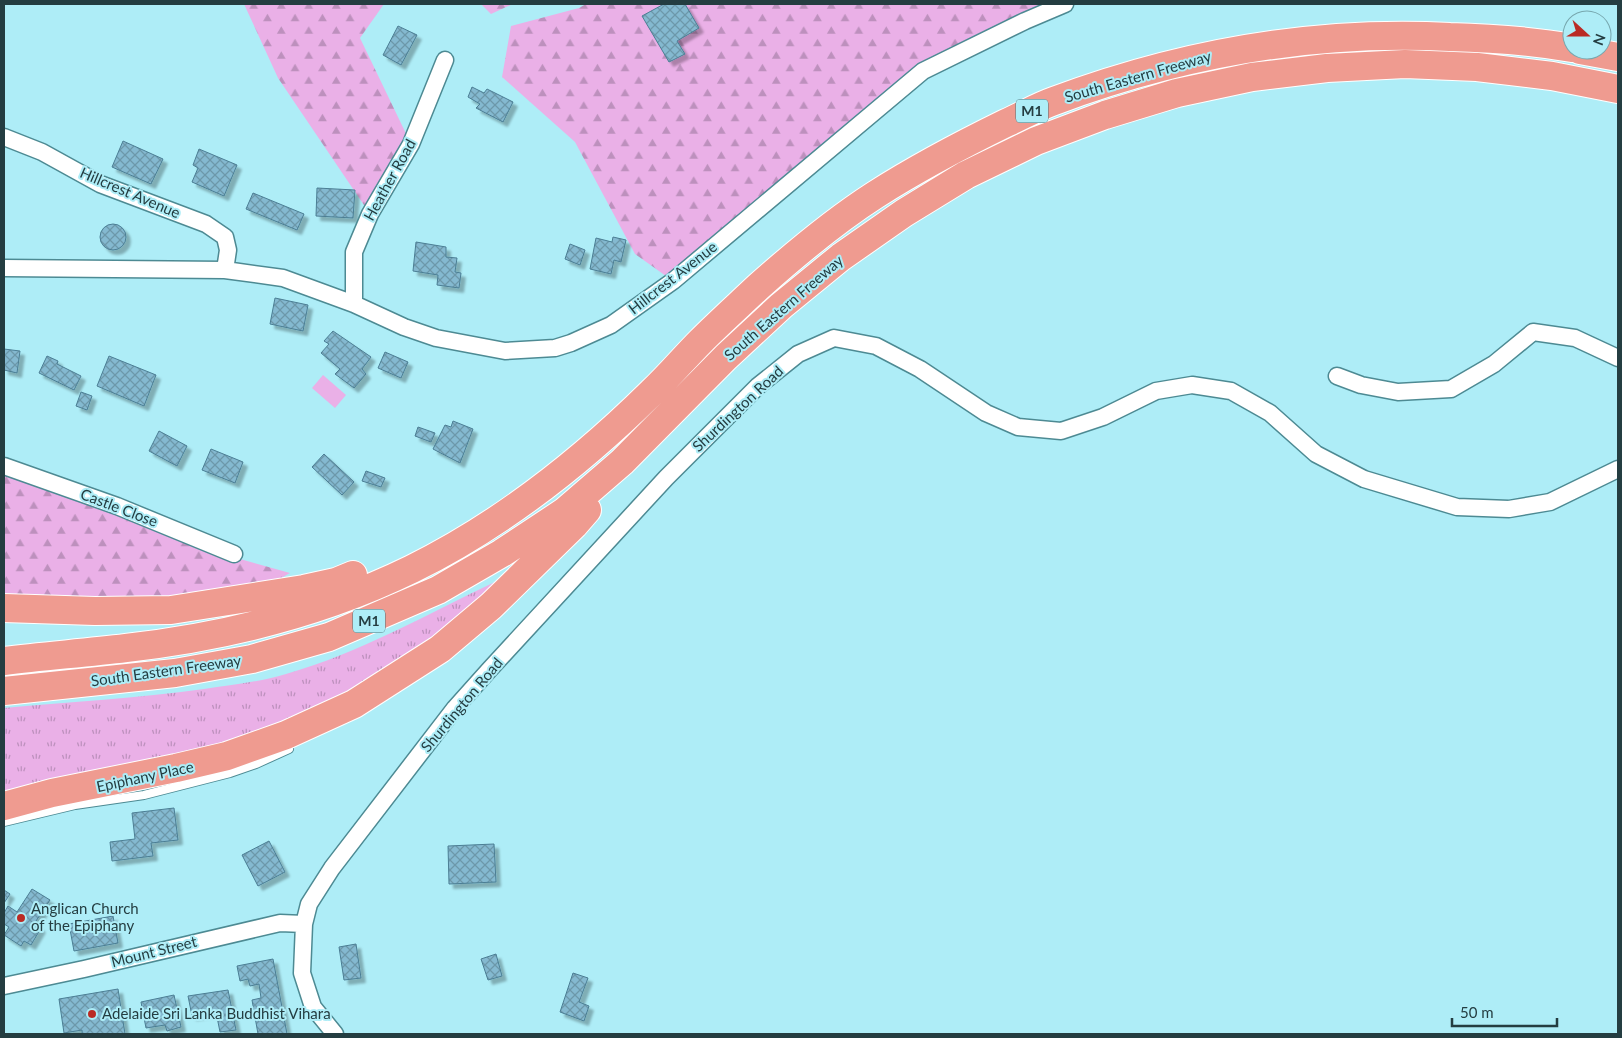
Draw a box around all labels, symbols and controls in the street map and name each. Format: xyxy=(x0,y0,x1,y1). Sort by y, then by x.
north arrow xyxy=(1562,10,1612,60)
text: N xyxy=(1590,32,1609,48)
street label: South Eastern Freeway xyxy=(1062,46,1213,106)
road number: M1 xyxy=(1016,100,1048,122)
street label: Heather Road xyxy=(359,136,419,223)
street label: Hillcrest Avenue xyxy=(78,163,183,221)
street label: Hillcrest Avenue xyxy=(625,237,720,317)
street label: South Eastern Freeway xyxy=(720,251,847,364)
street label: Shurdington Road xyxy=(688,362,786,455)
street label: Castle Close xyxy=(78,484,161,530)
road number: M1 xyxy=(353,610,385,632)
street label: South Eastern Freeway xyxy=(90,651,242,689)
street label: Shurdington Road xyxy=(417,654,506,755)
street label: Epiphany Place xyxy=(95,757,195,795)
place label: Anglican Church of the Epiphany xyxy=(31,899,139,934)
marker: Anglican Church of the Epiphany xyxy=(15,912,27,924)
street label: Mount Street xyxy=(109,932,199,970)
scale bar xyxy=(1452,996,1557,1028)
text: 50 m xyxy=(1460,1003,1494,1021)
place label: Adelaide Sri Lanka Buddhist Vihara xyxy=(102,1004,331,1022)
marker: Adelaide Sri Lanka Buddhist Vihara xyxy=(86,1008,98,1020)

